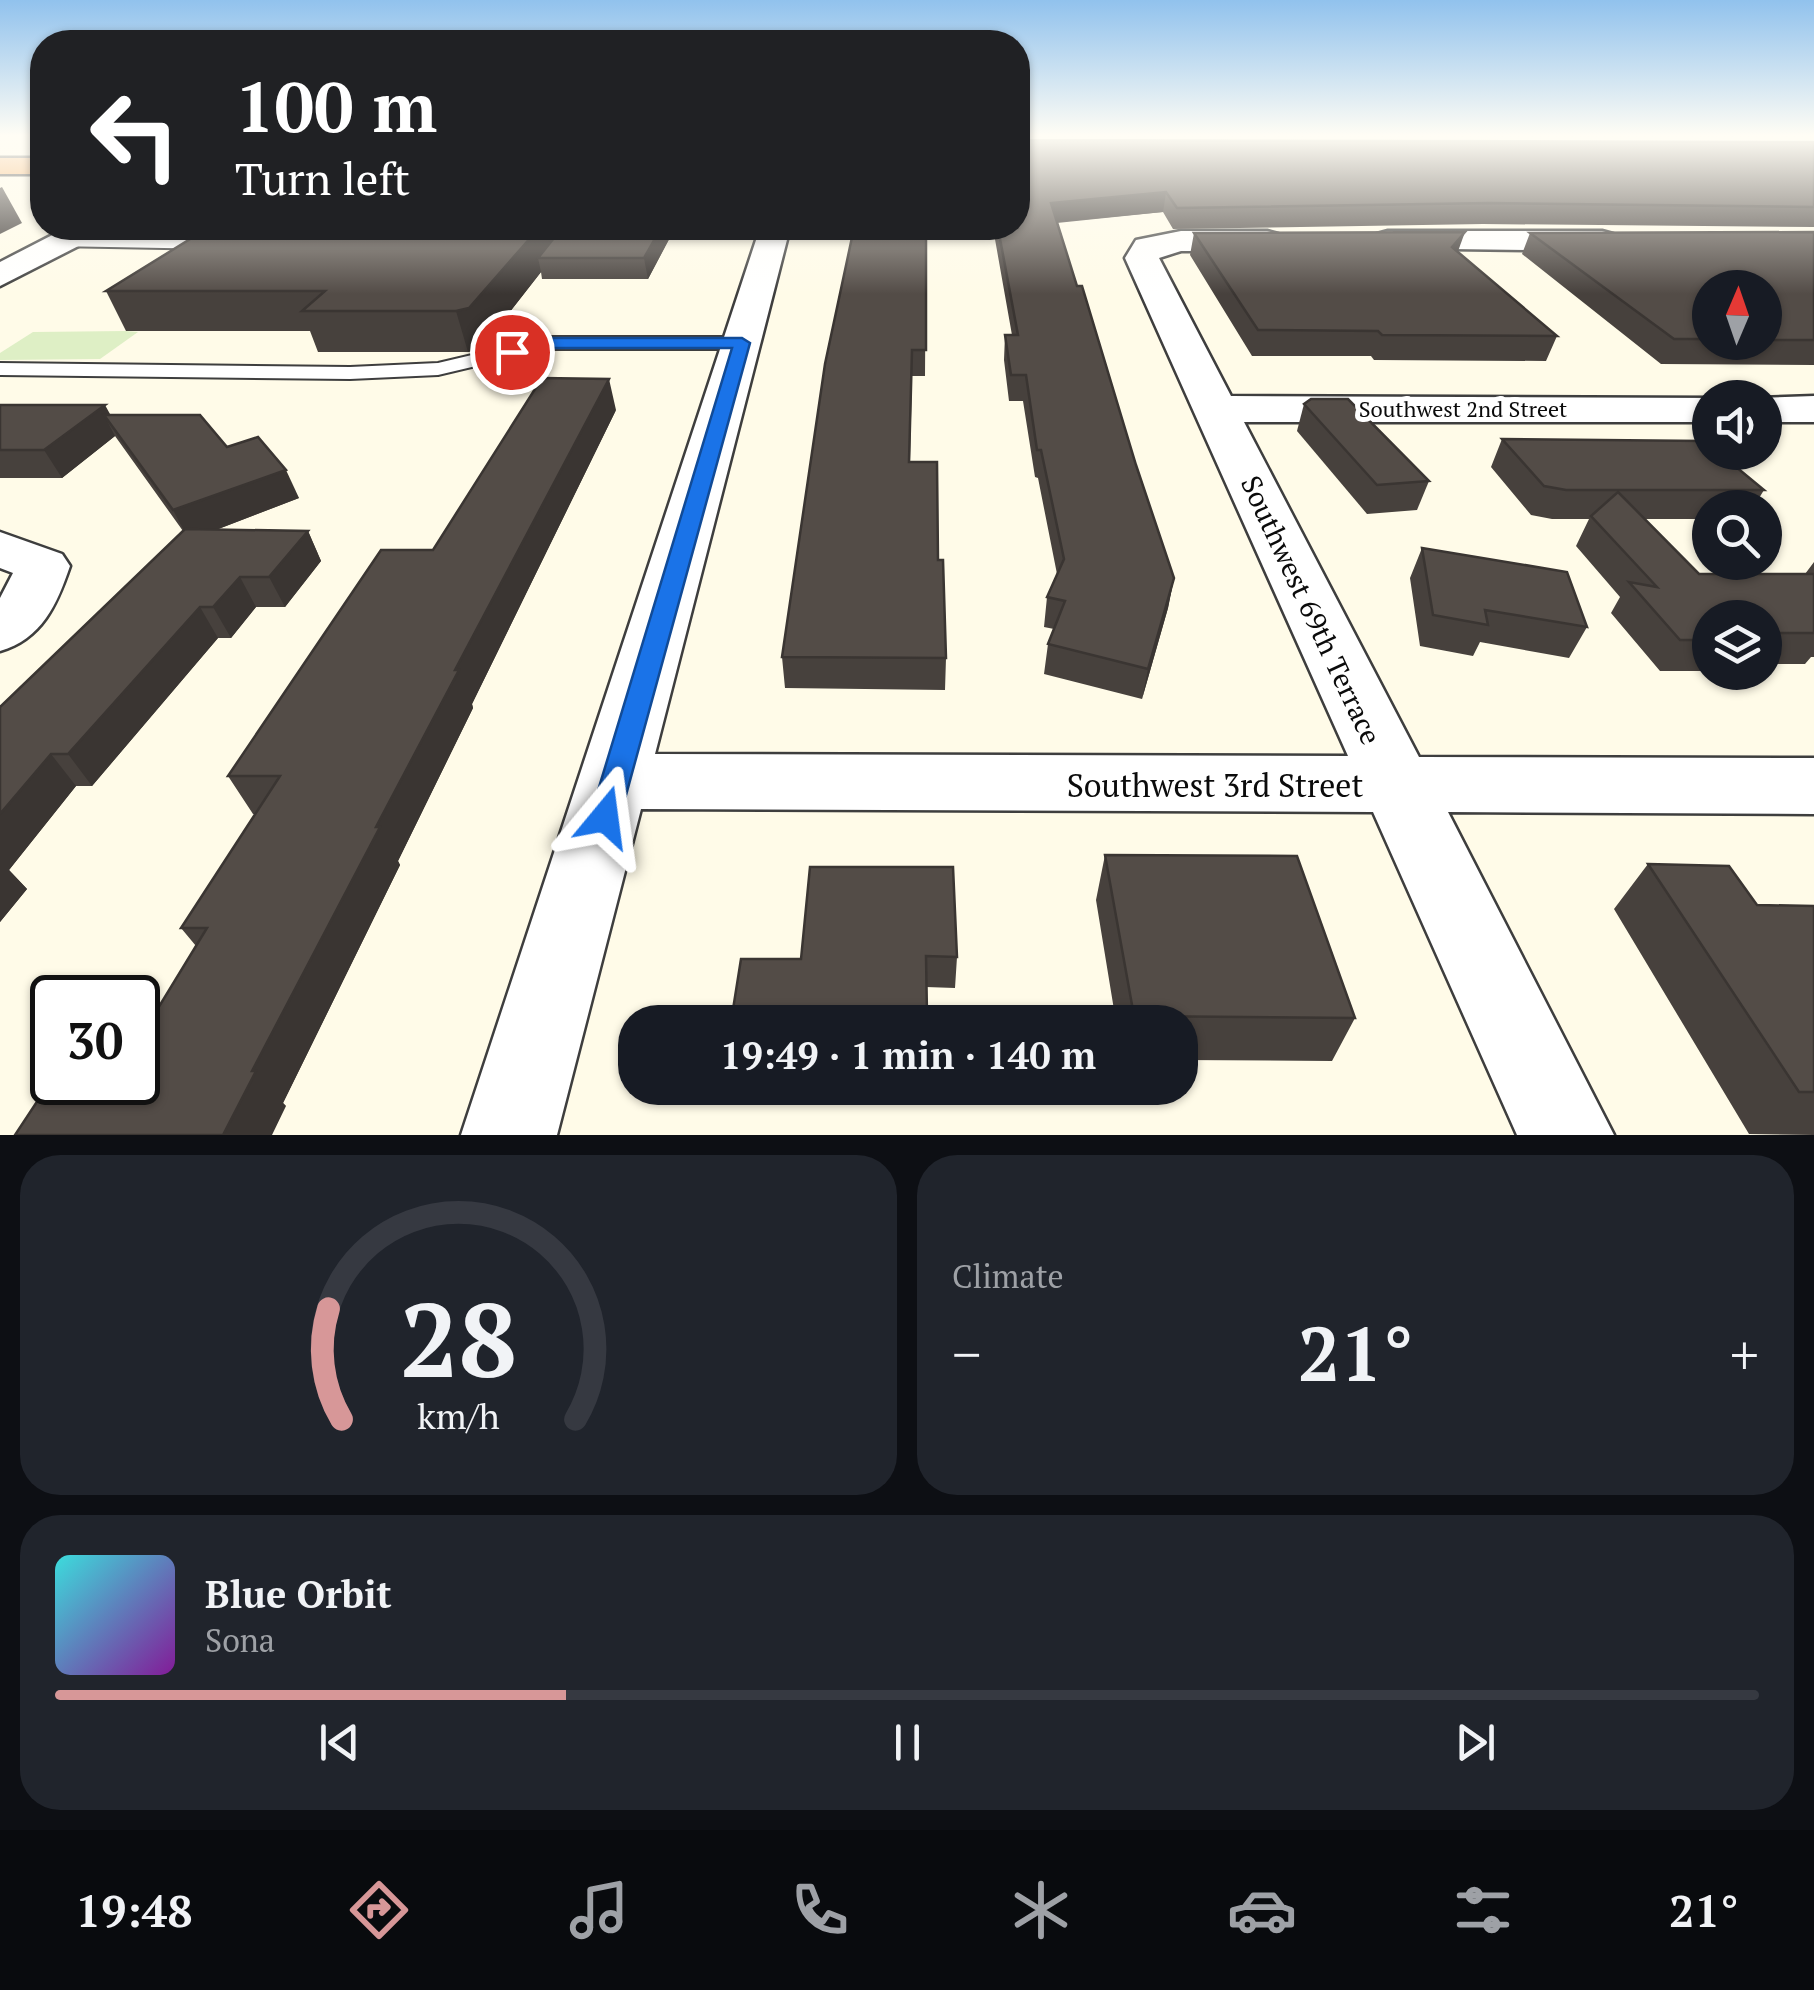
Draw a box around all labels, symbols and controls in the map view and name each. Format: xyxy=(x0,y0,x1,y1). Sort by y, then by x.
text: 100 m xyxy=(235,59,437,152)
icon: left xyxy=(70,70,200,200)
text: Turn left xyxy=(235,148,410,208)
north arrow xyxy=(1692,270,1782,360)
map controls xyxy=(1692,270,1782,690)
pin xyxy=(470,310,555,395)
icon: arrive xyxy=(485,325,540,380)
button: sound xyxy=(1692,380,1782,470)
street label: Southwest 2nd Street xyxy=(1359,394,1567,423)
street label: Southwest 69th Terrace xyxy=(1233,470,1390,750)
button: search xyxy=(1692,490,1782,580)
button: layers xyxy=(1692,600,1782,690)
street label: Southwest 3rd Street xyxy=(1067,764,1363,806)
position arrow xyxy=(553,765,657,869)
speed limit sign: 30 xyxy=(30,975,160,1105)
text: 19:49 · 1 min · 140 m xyxy=(720,1030,1096,1080)
text: Climate xyxy=(952,1255,1064,1297)
text: 28 xyxy=(400,1269,517,1407)
text: 21° xyxy=(1298,1303,1413,1402)
text: − xyxy=(952,1317,981,1390)
text: + xyxy=(1730,1317,1759,1390)
text: km/h xyxy=(417,1392,500,1439)
text: Blue Orbit xyxy=(205,1569,392,1619)
text: Sona xyxy=(205,1619,275,1661)
icon: previous xyxy=(312,1715,367,1770)
icon: pause xyxy=(880,1715,935,1770)
icon: next xyxy=(1448,1715,1503,1770)
icon: directions xyxy=(344,1875,414,1945)
icon: music xyxy=(564,1875,634,1945)
icon: phone xyxy=(785,1875,855,1945)
icon: climate xyxy=(1006,1875,1076,1945)
icon: car xyxy=(1227,1875,1297,1945)
icon: filters xyxy=(1448,1875,1518,1945)
text: 19:48 xyxy=(75,1880,193,1940)
text: 21° xyxy=(1669,1880,1738,1940)

